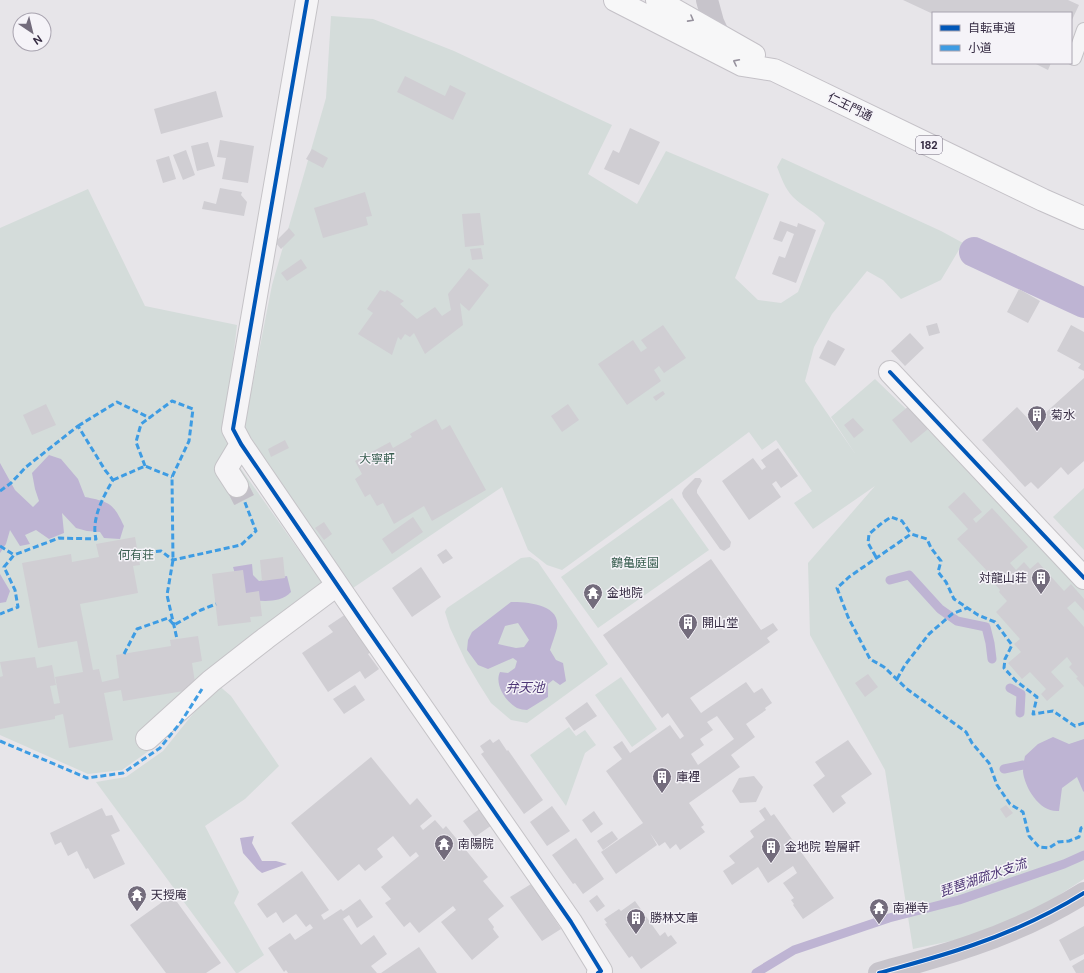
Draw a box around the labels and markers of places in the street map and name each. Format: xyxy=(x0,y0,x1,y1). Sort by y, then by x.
building icon: 菊水 xyxy=(1026,404,1048,432)
place label: 菊水 xyxy=(1051,407,1075,423)
building icon: 対龍山荘 xyxy=(1030,567,1052,595)
place label: 対龍山荘 xyxy=(979,570,1027,586)
temple icon: 金地院 xyxy=(582,582,604,610)
place label: 金地院 xyxy=(607,585,643,601)
building icon: 開山堂 xyxy=(677,612,699,640)
place label: 開山堂 xyxy=(702,615,738,631)
building icon: 庫裡 xyxy=(651,766,673,794)
place label: 庫裡 xyxy=(676,769,700,785)
temple icon: 南陽院 xyxy=(433,833,455,861)
place label: 南陽院 xyxy=(458,836,494,852)
building icon: 金地院 碧層軒 xyxy=(760,836,782,864)
place label: 金地院 碧層軒 xyxy=(785,839,860,855)
temple icon: 天授庵 xyxy=(126,884,148,912)
place label: 天授庵 xyxy=(151,887,187,903)
temple icon: 南禅寺 xyxy=(868,897,890,925)
place label: 南禅寺 xyxy=(893,900,929,916)
building icon: 勝林文庫 xyxy=(625,907,647,935)
place label: 勝林文庫 xyxy=(650,910,698,926)

